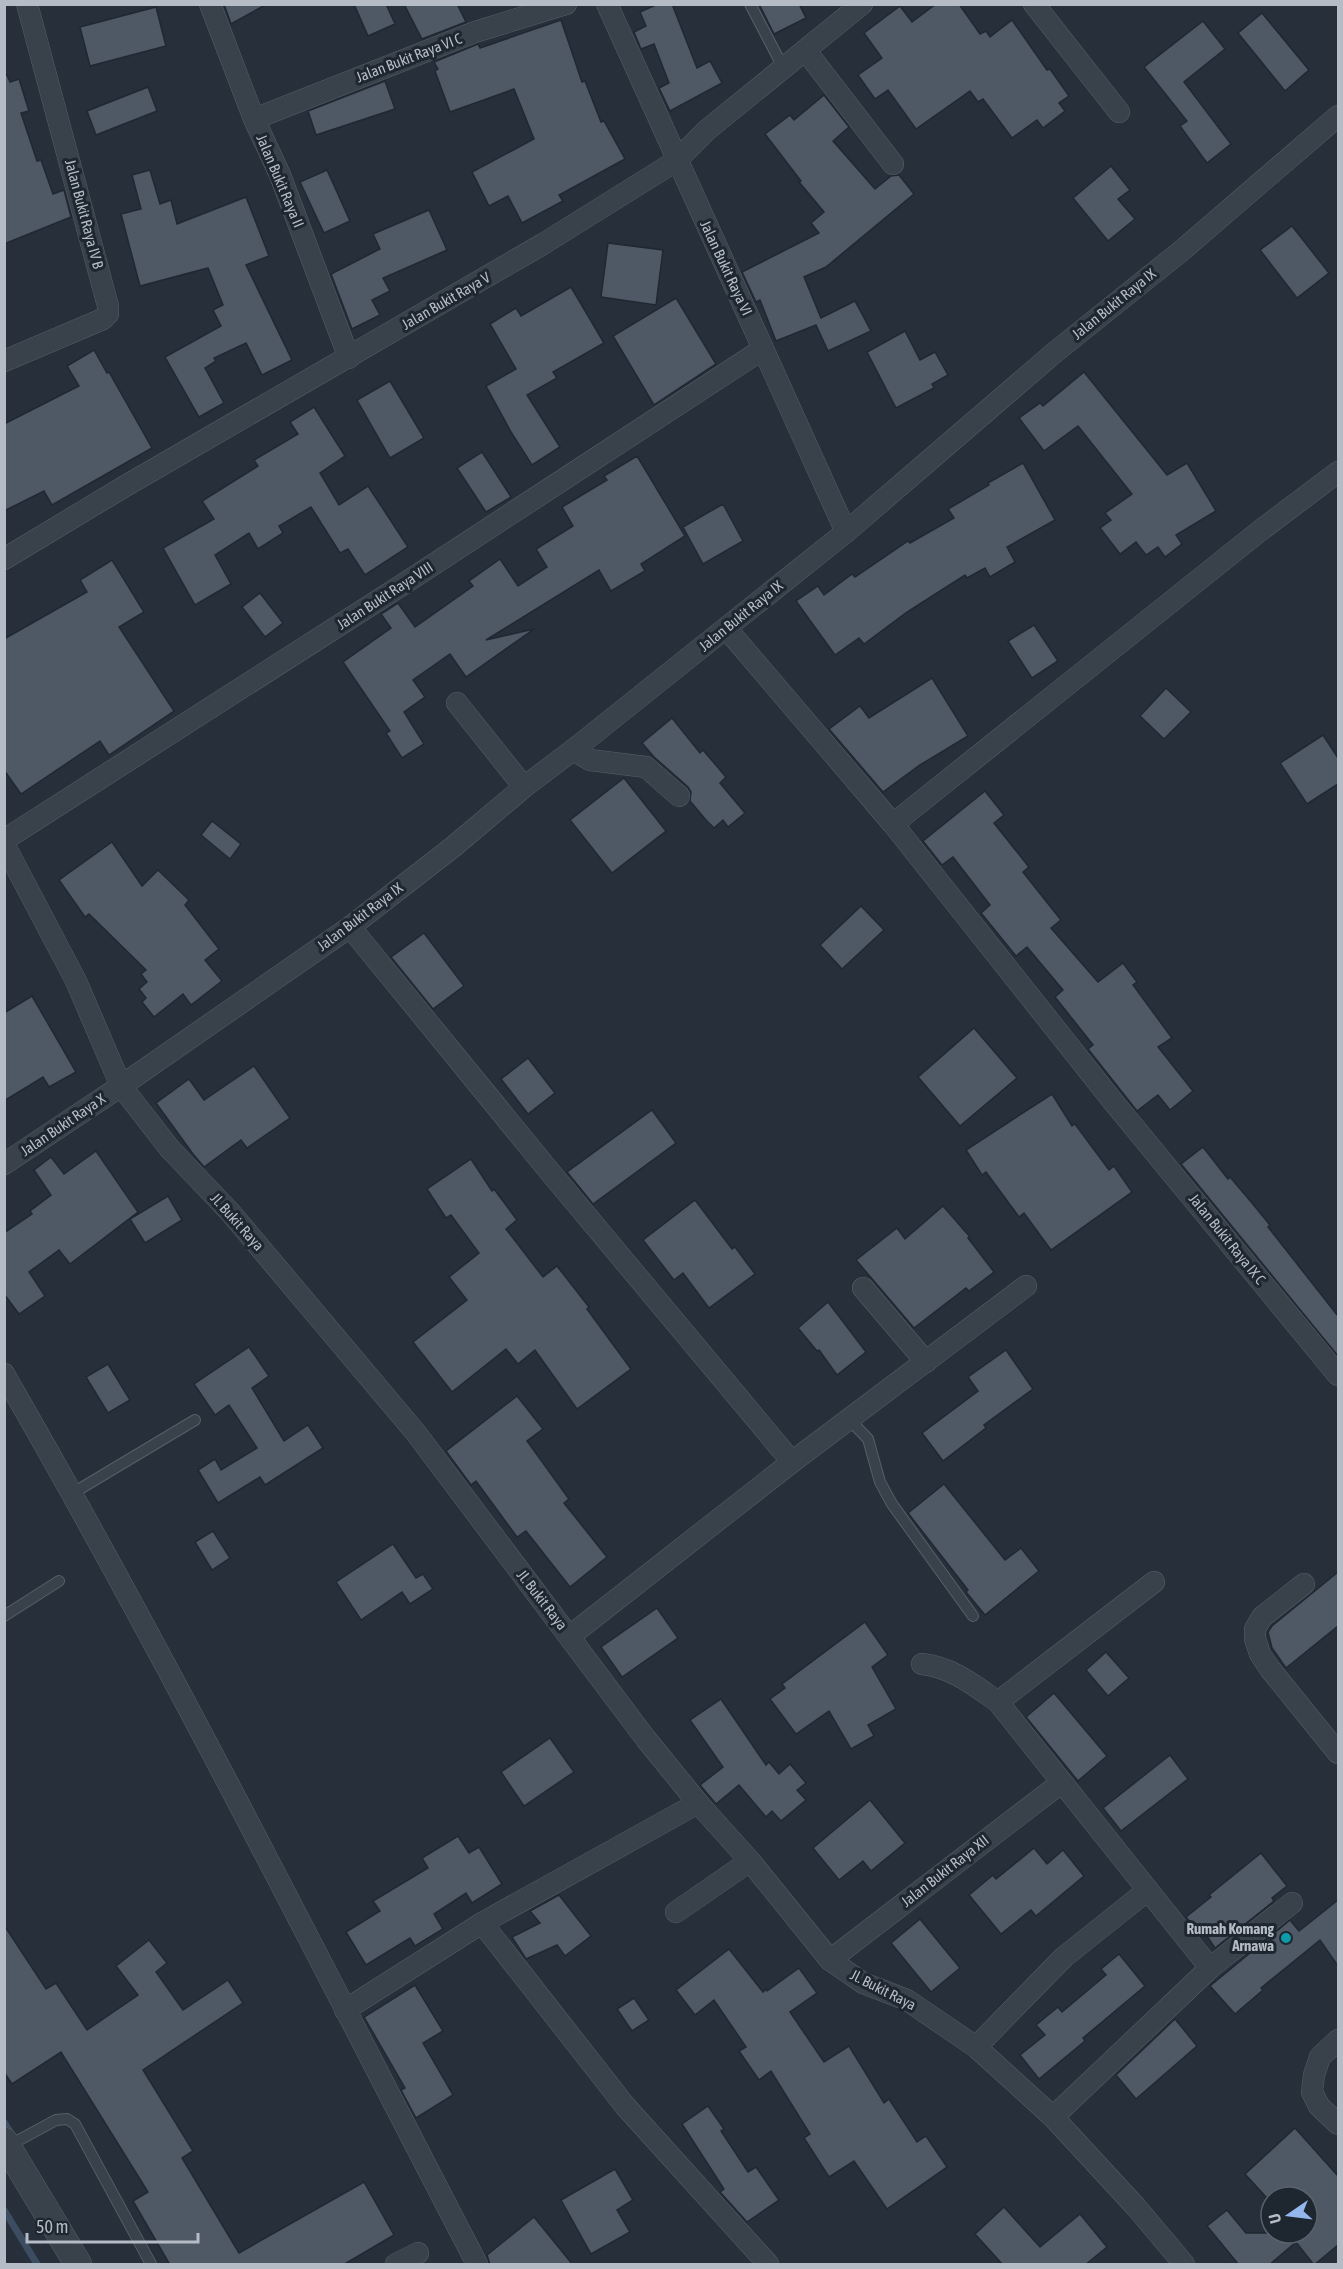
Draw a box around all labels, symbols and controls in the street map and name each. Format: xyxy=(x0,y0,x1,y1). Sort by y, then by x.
street label: Jalan Bukit Raya VI C xyxy=(354,29,464,86)
street label: Jalan Bukit Raya II xyxy=(253,132,308,230)
street label: Jalan Bukit Raya IV B xyxy=(62,157,107,270)
street label: Jalan Bukit Raya VI xyxy=(697,217,756,318)
street label: Jalan Bukit Raya IX xyxy=(1069,265,1159,342)
street label: Jalan Bukit Raya V xyxy=(399,268,494,333)
street label: Jalan Bukit Raya VIII xyxy=(334,558,436,633)
street label: Jalan Bukit Raya IX xyxy=(696,577,786,654)
street label: Jalan Bukit Raya IX xyxy=(314,879,406,954)
street label: Jalan Bukit Raya X xyxy=(17,1090,109,1159)
street label: Jl. Bukit Raya xyxy=(207,1189,268,1254)
street label: Jalan Bukit Raya IX C xyxy=(1186,1190,1269,1287)
street label: Jl. Bukit Raya xyxy=(514,1566,571,1633)
street label: Jalan Bukit Raya XII xyxy=(898,1831,992,1910)
place label: Rumah Komang Arnawa xyxy=(1187,1920,1275,1954)
marker: Rumah Komang Arnawa xyxy=(1279,1931,1293,1945)
street label: Jl. Bukit Raya xyxy=(848,1966,919,2013)
north arrow xyxy=(1259,2185,1319,2245)
scale bar xyxy=(27,2206,198,2244)
text: U xyxy=(1265,2212,1284,2225)
text: 50 m xyxy=(36,2216,68,2237)

